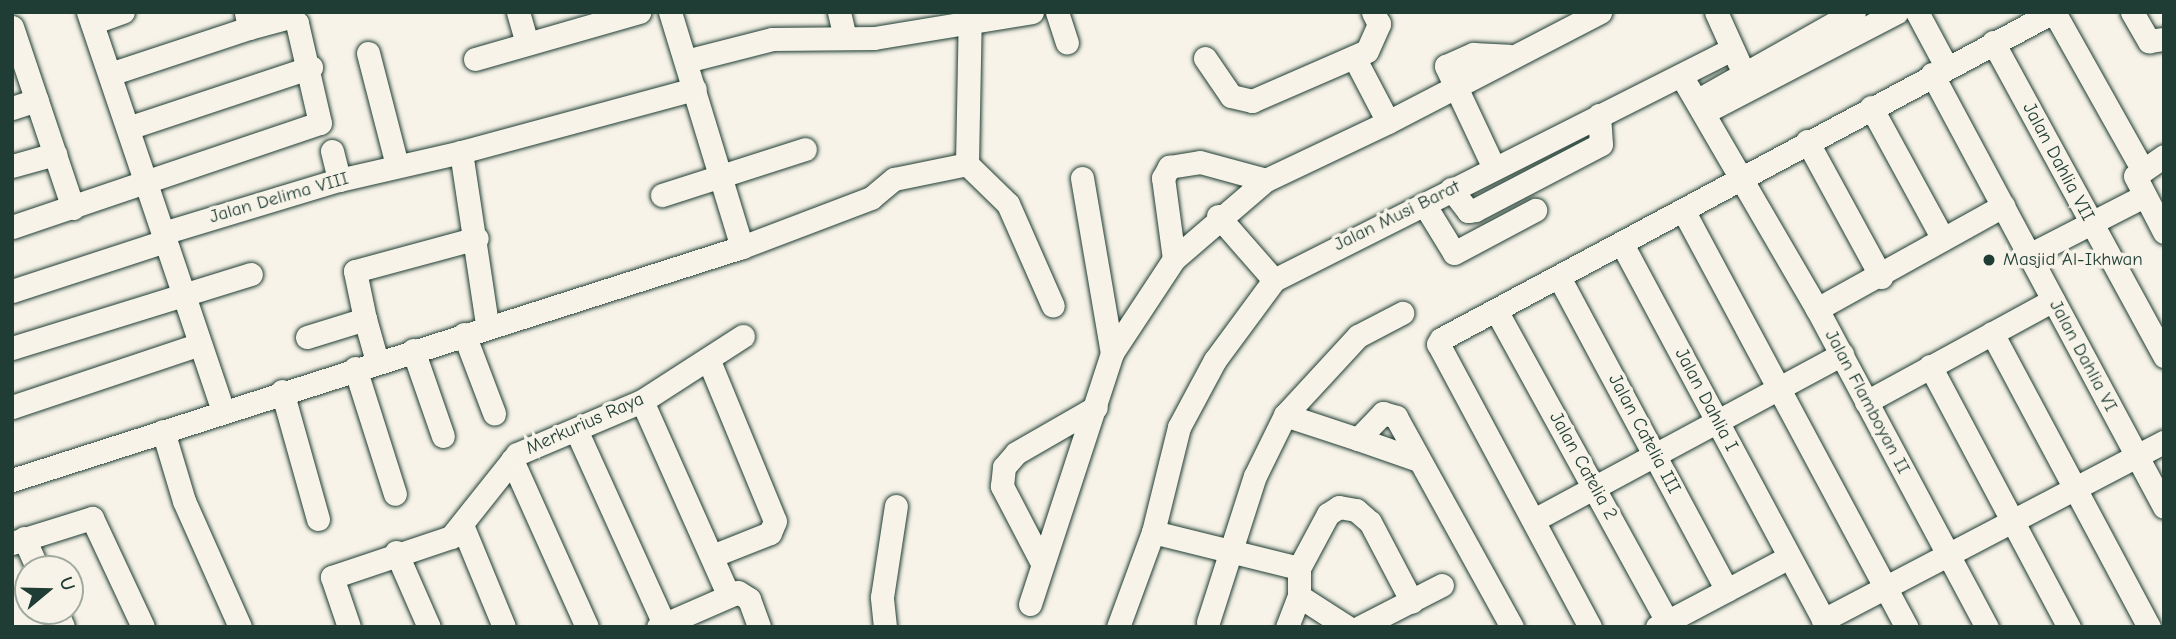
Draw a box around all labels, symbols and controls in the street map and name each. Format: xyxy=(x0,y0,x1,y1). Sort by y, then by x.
street label: Jalan Dahlia VII xyxy=(2017,99,2099,225)
street label: Jalan Delima VIII xyxy=(207,167,351,229)
street label: Jalan Musi Barat xyxy=(1330,176,1464,256)
place label: Masjid Al-Ikhwan xyxy=(2003,249,2143,271)
marker: Masjid Al-Ikhwan xyxy=(1981,252,1997,268)
street label: Jalan Dahlia VI xyxy=(2044,296,2122,416)
street label: Jalan Flamboyan II xyxy=(1819,326,1915,478)
street label: Jalan Dahlia I xyxy=(1669,345,1743,455)
street label: Jalan Catelia III xyxy=(1603,370,1685,498)
street label: Merkurius Raya xyxy=(523,388,647,460)
street label: Jalan Catelia 2 xyxy=(1544,408,1622,524)
north arrow xyxy=(14,555,84,625)
text: U xyxy=(54,574,79,593)

